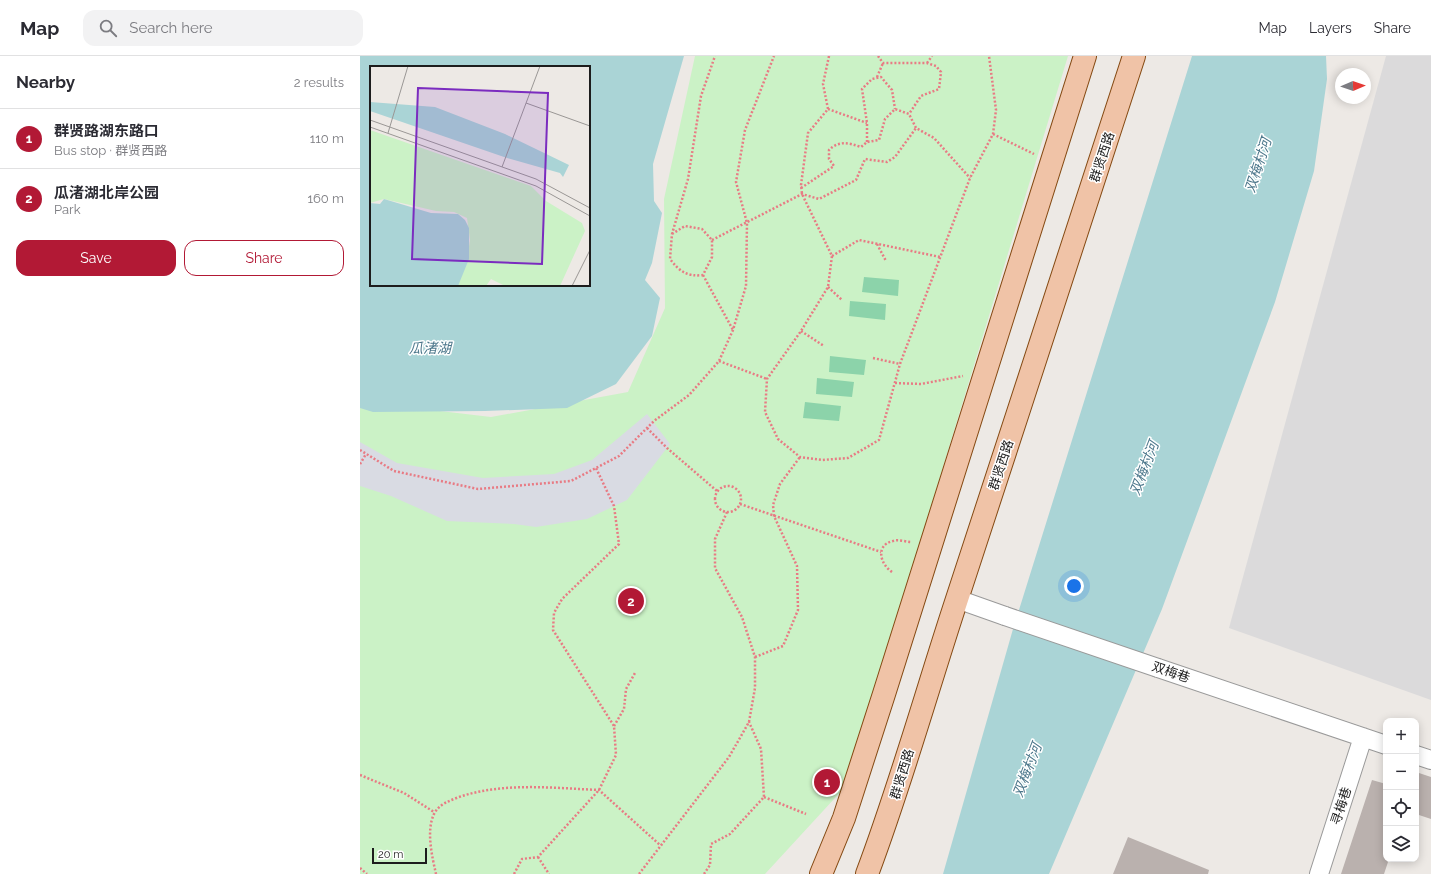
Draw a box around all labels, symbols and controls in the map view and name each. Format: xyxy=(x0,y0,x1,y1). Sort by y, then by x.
search box xyxy=(83,10,363,46)
text: Map xyxy=(20,17,59,39)
icon: search xyxy=(97,17,119,39)
text: Search here xyxy=(129,19,213,37)
text: Map xyxy=(1259,20,1287,36)
text: Layers xyxy=(1309,20,1352,36)
text: Share xyxy=(1374,20,1411,36)
inset map xyxy=(370,66,590,286)
north arrow xyxy=(1335,68,1371,104)
text: Nearby xyxy=(16,72,75,92)
text: 2 results xyxy=(294,75,344,90)
text: 群贤路湖东路口 xyxy=(54,122,159,140)
street label: 群贤西路 xyxy=(1087,130,1117,184)
text: 1 xyxy=(26,131,32,146)
text: 110 m xyxy=(310,131,344,146)
water label: 双梅村河 xyxy=(1242,133,1275,194)
text: Bus stop · 群贤西路 xyxy=(54,143,167,158)
text: 瓜渚湖北岸公园 xyxy=(54,184,159,202)
text: 2 xyxy=(25,191,33,206)
text: 160 m xyxy=(307,191,344,206)
text: Park xyxy=(54,202,81,217)
button: Save xyxy=(16,240,176,276)
button: Share xyxy=(184,240,344,276)
water label: 瓜渚湖 xyxy=(409,340,453,356)
water label: 双梅村河 xyxy=(1126,436,1163,497)
street label: 群贤西路 xyxy=(986,438,1016,492)
your location xyxy=(1064,576,1084,596)
pin: 2 xyxy=(618,586,644,616)
street label: 双梅巷 xyxy=(1150,659,1192,685)
map controls xyxy=(1383,718,1419,862)
button: + xyxy=(1383,718,1419,754)
water label: 双梅村河 xyxy=(1009,738,1046,799)
street label: 群贤西路 xyxy=(887,747,917,801)
button: − xyxy=(1383,754,1419,790)
pin: 1 xyxy=(814,767,840,797)
street label: 寻梅巷 xyxy=(1328,785,1354,827)
button: locate xyxy=(1383,790,1419,826)
button: layers xyxy=(1383,826,1419,862)
scale bar xyxy=(372,846,427,865)
text: 20 m xyxy=(378,848,403,861)

